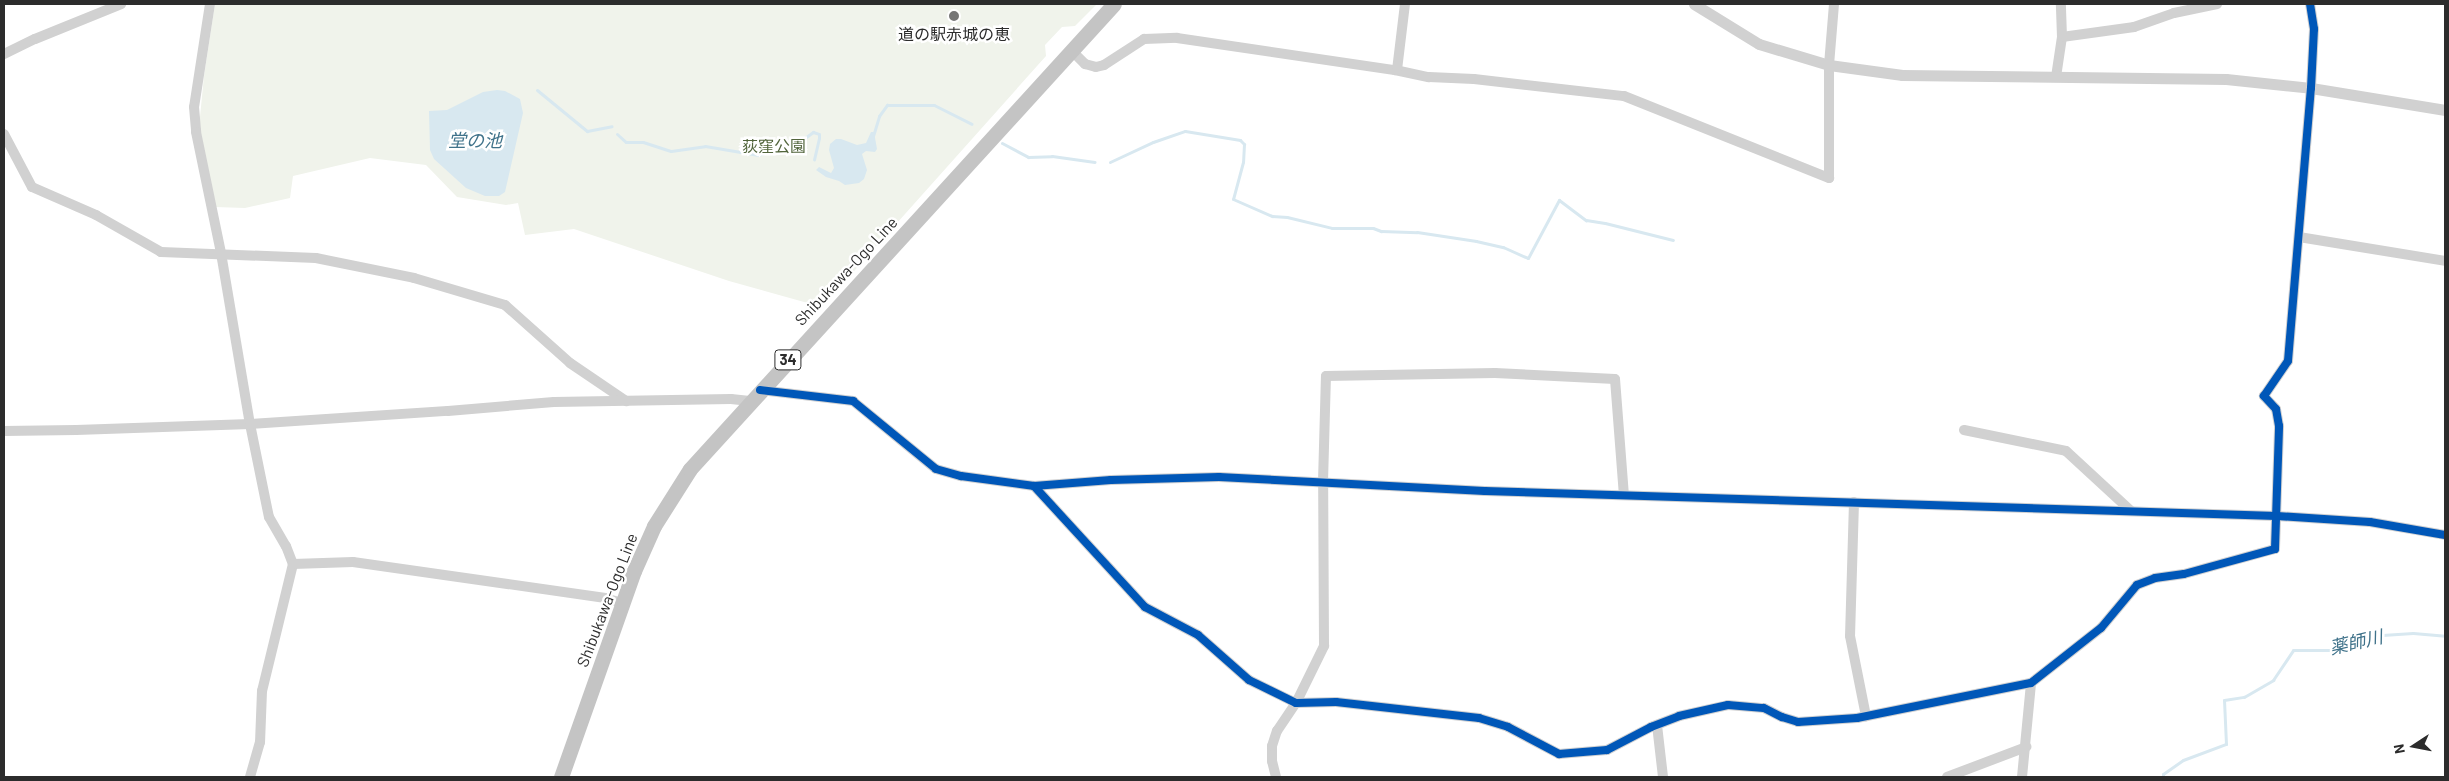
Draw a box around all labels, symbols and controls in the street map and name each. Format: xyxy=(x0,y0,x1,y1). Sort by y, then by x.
marker: 道の駅赤城の恵 xyxy=(948,10,960,22)
place label: 道の駅赤城の恵 xyxy=(898,24,1010,44)
water label: 堂の池 xyxy=(448,129,502,151)
park label: 荻窪公園 xyxy=(742,136,806,156)
street label: Shibukawa-Ogo Line xyxy=(791,213,901,329)
road number: 34 xyxy=(774,348,802,372)
street label: Shibukawa-Ogo Line xyxy=(573,530,641,670)
water label: 薬師川 xyxy=(2327,625,2385,659)
north arrow xyxy=(2389,721,2439,771)
text: N xyxy=(2390,743,2408,755)

